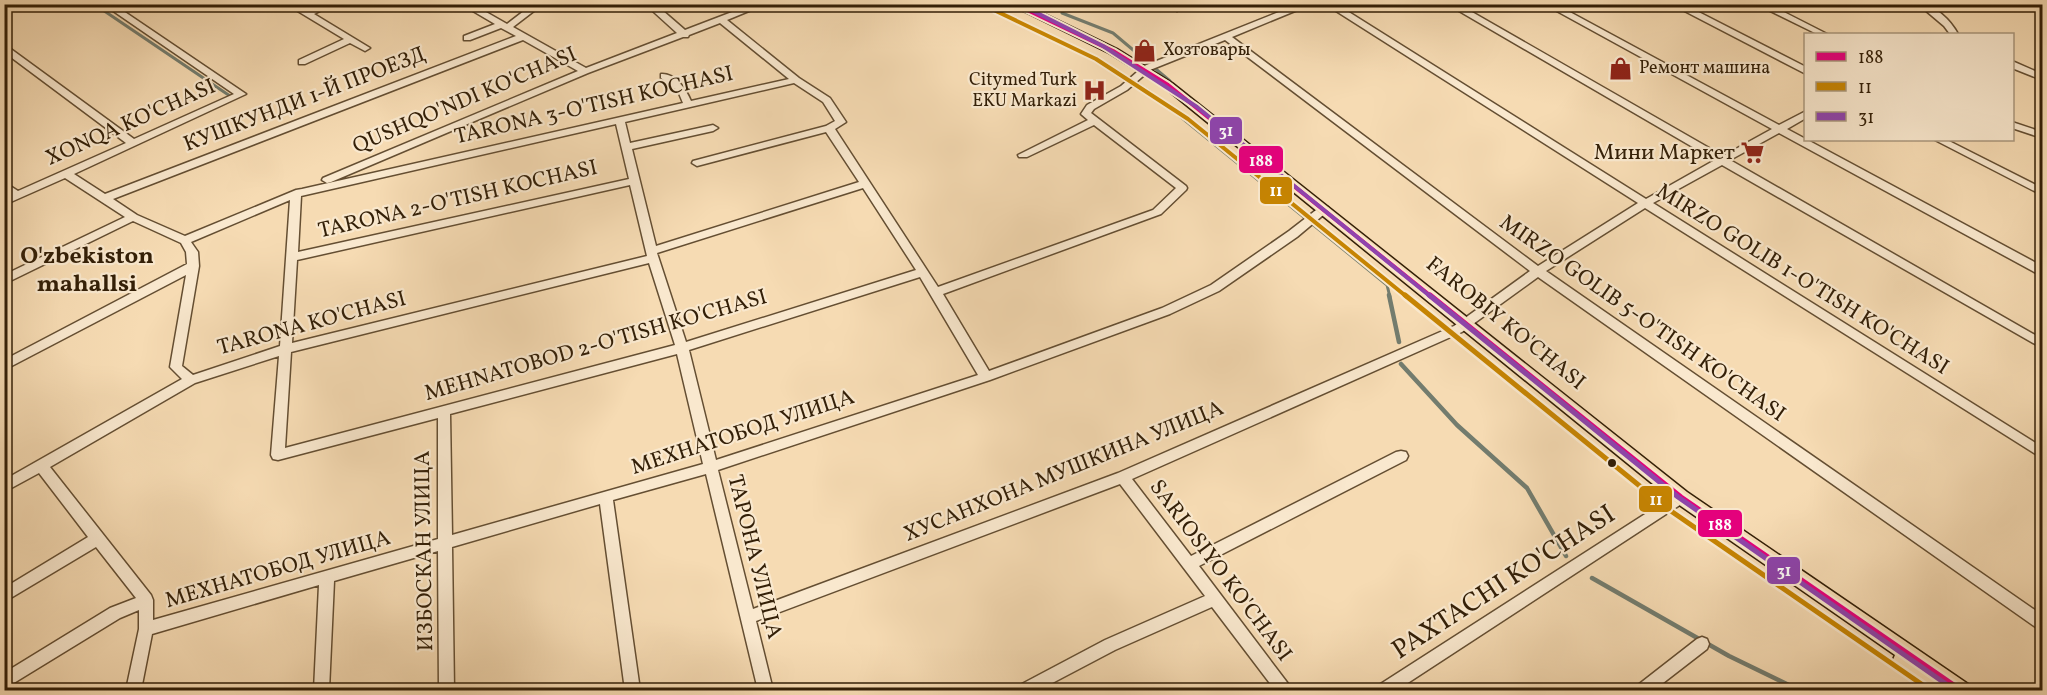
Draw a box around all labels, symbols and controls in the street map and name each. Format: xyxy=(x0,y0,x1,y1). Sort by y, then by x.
legend xyxy=(1804,33,2014,141)
shop icon: Хозтовары xyxy=(1132,37,1158,63)
place label: Хозтовары xyxy=(1163,38,1251,63)
street label: КУШКУНДИ 1-Й ПРОЕЗД xyxy=(179,39,431,161)
street label: QUSHQO'NDI KO'CHASI xyxy=(348,40,582,162)
text: 188 xyxy=(1858,46,1883,71)
shop icon: Ремонт машина xyxy=(1608,55,1634,81)
place label: Ремонт машина xyxy=(1639,56,1770,81)
street label: TARONA 3-O'TISH KOCHASI xyxy=(451,59,737,153)
place label: Citymed Turk EKU Markazi xyxy=(969,68,1077,114)
street label: XONQA KO'CHASI xyxy=(41,72,221,174)
text: 11 xyxy=(1858,76,1872,101)
hospital icon: Citymed Turk EKU Markazi xyxy=(1082,77,1108,103)
text: 31 xyxy=(1858,106,1874,131)
line badge: 31 xyxy=(1209,116,1243,145)
text: 31 xyxy=(1219,121,1233,143)
place label: Мини Маркет xyxy=(1594,138,1735,169)
supermarket icon: Мини Маркет xyxy=(1740,140,1766,166)
line badge: 188 xyxy=(1238,145,1284,174)
text: 188 xyxy=(1249,151,1273,173)
street label: TARONA 2-O'TISH KOCHASI xyxy=(315,153,601,247)
line badge: 11 xyxy=(1259,176,1293,205)
street label: MIRZO GOLIB 1-O'TISH KO'CHASI xyxy=(1649,177,1955,383)
text: 11 xyxy=(1270,181,1282,203)
street label: MIRZO GOLIB 5-O'TISH KO'CHASI xyxy=(1493,208,1791,430)
district label: O'zbekiston mahallsi xyxy=(20,240,154,302)
street label: FAROBIY KO'CHASI xyxy=(1419,250,1591,398)
street label: MEHNATOBOD 2-O'TISH KO'CHASI xyxy=(421,282,771,410)
street label: TARONA KO'CHASI xyxy=(214,284,410,364)
street label: МЕХНАТОБОД УЛИЦА xyxy=(627,382,859,484)
street label: ХУСАНХОНА МУШКИНА УЛИЦА xyxy=(899,394,1229,550)
street label: ИЗБОСКАН УЛИЦА xyxy=(408,450,442,652)
unlabelled marker xyxy=(1606,457,1618,469)
street label: ТАРОНА УЛИЦА xyxy=(719,472,789,642)
street label: SARIOSIYO KO'CHASI xyxy=(1141,474,1299,668)
line badge: 11 xyxy=(1638,485,1673,513)
text: 11 xyxy=(1650,490,1662,512)
street label: PAXTACHI KO'CHASI xyxy=(1385,496,1623,670)
line badge: 188 xyxy=(1697,509,1743,538)
text: 188 xyxy=(1708,515,1732,537)
street label: МЕХНАТОБОД УЛИЦА xyxy=(162,523,394,617)
line badge: 31 xyxy=(1766,556,1801,585)
text: 31 xyxy=(1777,561,1791,583)

